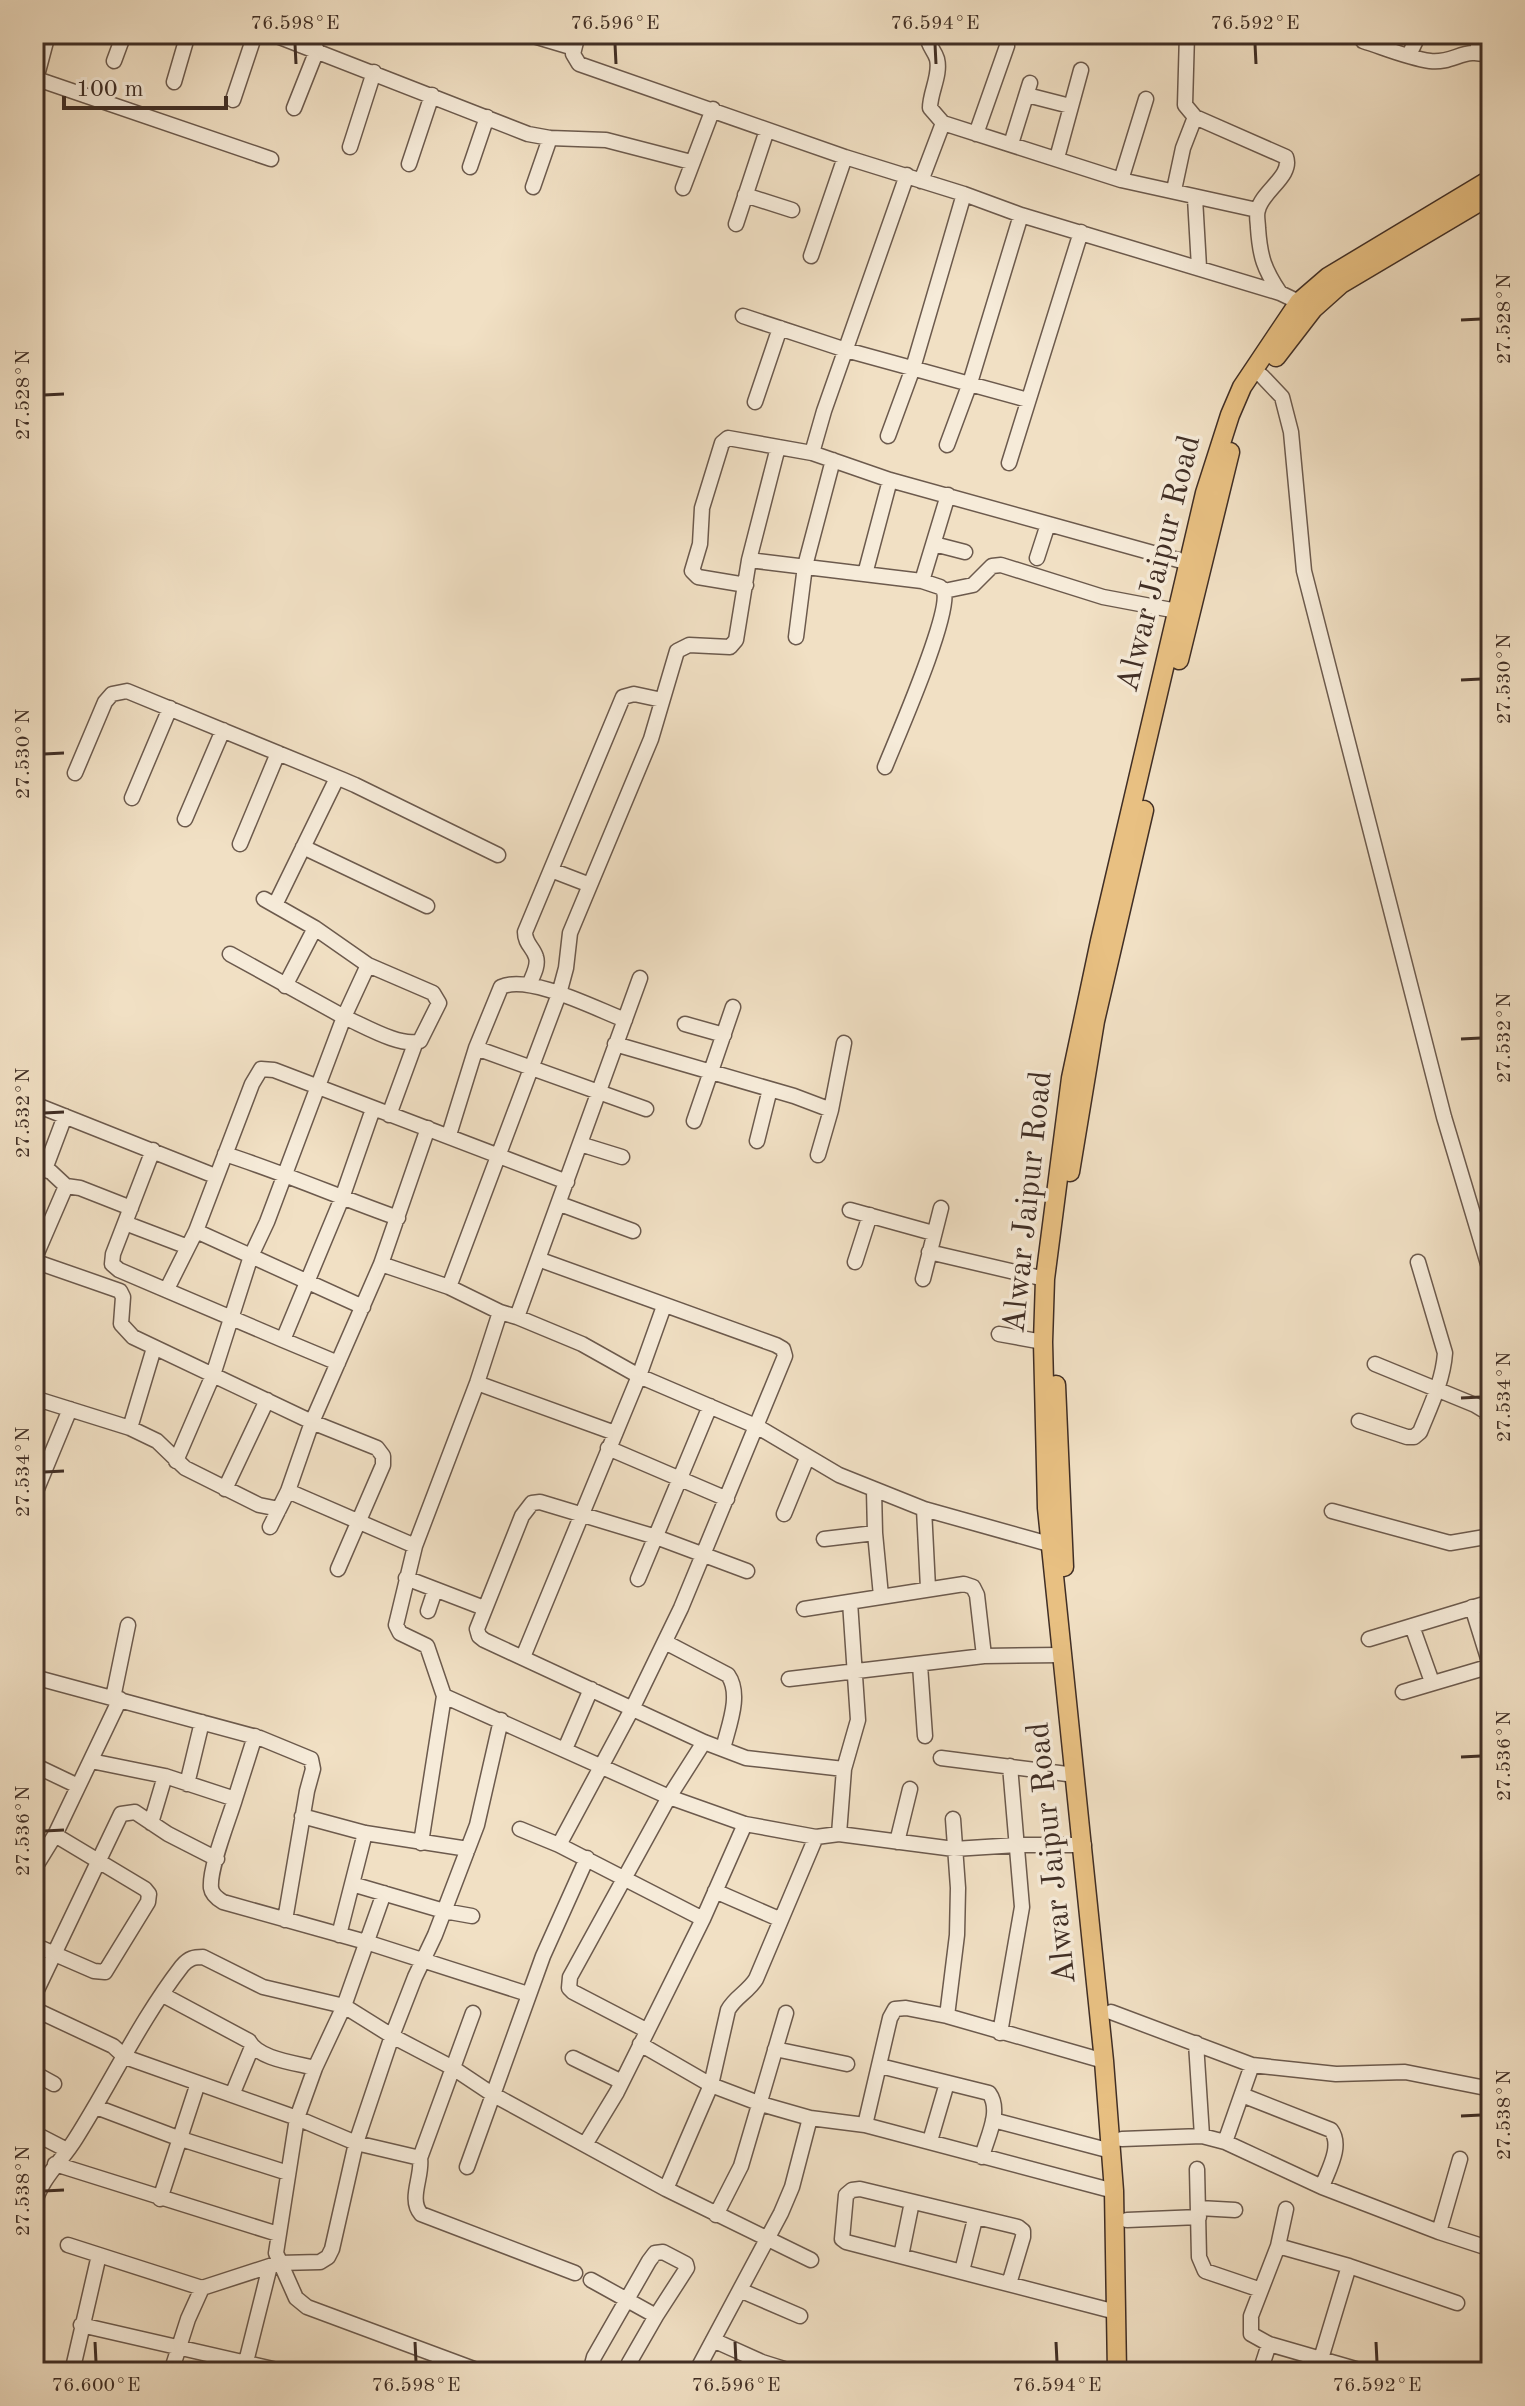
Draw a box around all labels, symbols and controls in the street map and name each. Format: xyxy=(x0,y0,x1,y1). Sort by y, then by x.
text: 76.598°E xyxy=(251,14,340,34)
text: 76.596°E xyxy=(571,14,660,34)
text: 76.594°E xyxy=(891,14,980,34)
text: 76.592°E xyxy=(1211,14,1300,34)
scale bar xyxy=(64,60,226,110)
text: 100 m xyxy=(76,78,144,102)
text: 27.528°N xyxy=(1495,274,1515,364)
text: 27.528°N xyxy=(14,350,34,440)
street label: Alwar Jaipur Road xyxy=(1113,432,1207,696)
text: 27.530°N xyxy=(1495,634,1515,724)
text: 27.530°N xyxy=(14,709,34,799)
text: 27.532°N xyxy=(1495,993,1515,1083)
text: 27.532°N xyxy=(14,1068,34,1158)
street label: Alwar Jaipur Road xyxy=(999,1069,1059,1335)
text: 27.534°N xyxy=(1495,1352,1515,1442)
text: 27.534°N xyxy=(14,1427,34,1517)
text: 27.536°N xyxy=(1495,1711,1515,1801)
street label: Alwar Jaipur Road xyxy=(1023,1720,1083,1986)
text: 27.536°N xyxy=(14,1786,34,1876)
text: 27.538°N xyxy=(1495,2070,1515,2160)
text: 27.538°N xyxy=(14,2146,34,2236)
text: 76.600°E xyxy=(52,2376,141,2396)
text: 76.598°E xyxy=(372,2376,461,2396)
text: 76.596°E xyxy=(692,2376,781,2396)
text: 76.594°E xyxy=(1013,2376,1102,2396)
text: 76.592°E xyxy=(1333,2376,1422,2396)

